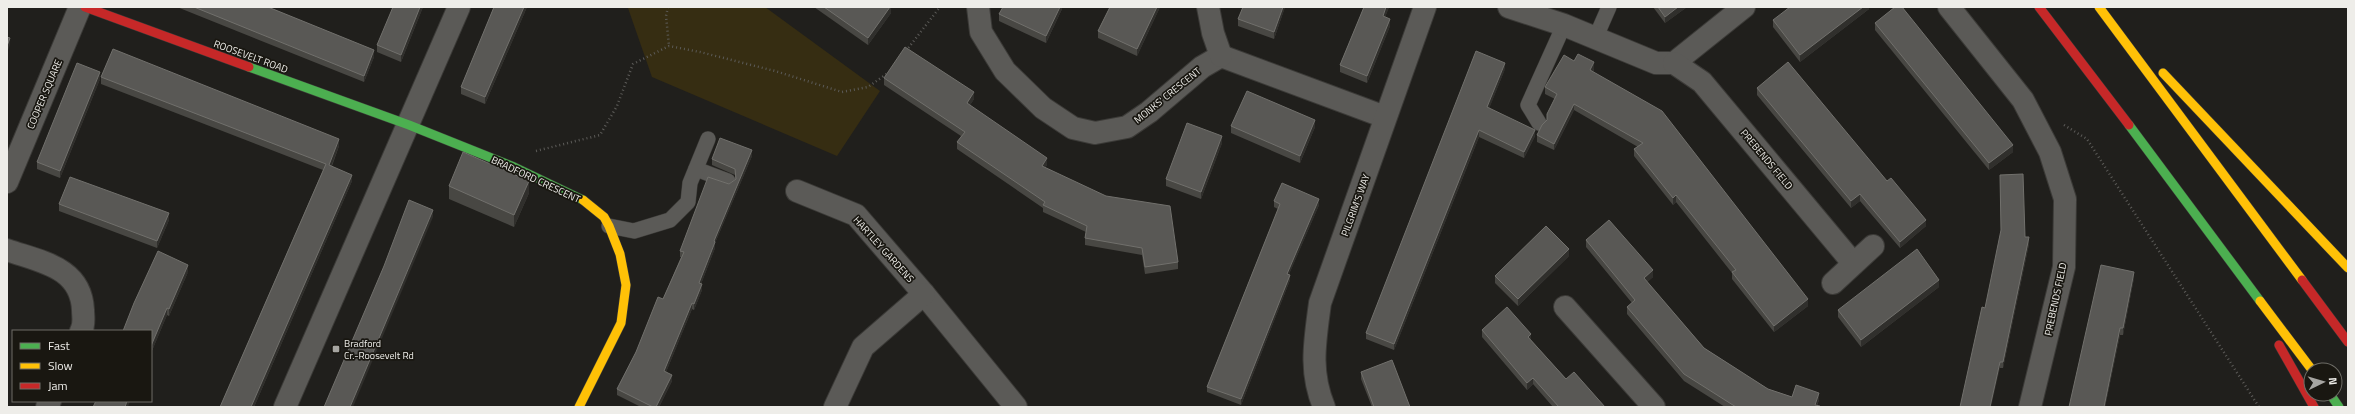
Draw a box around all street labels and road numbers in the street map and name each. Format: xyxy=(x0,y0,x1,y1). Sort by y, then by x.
street label: ROOSEVELT ROAD xyxy=(212,36,290,77)
street label: COOPER SQUARE xyxy=(23,57,66,131)
street label: MONKS' CRESCENT xyxy=(1130,63,1205,127)
street label: PREBENDS FIELD xyxy=(1737,126,1796,193)
street label: BRADFORD CRESCENT xyxy=(489,152,583,207)
street label: PILGRIM'S WAY xyxy=(1337,171,1374,238)
street label: HARTLEY GARDENS xyxy=(850,213,917,286)
street label: PREBENDS FIELD xyxy=(2040,261,2071,337)

